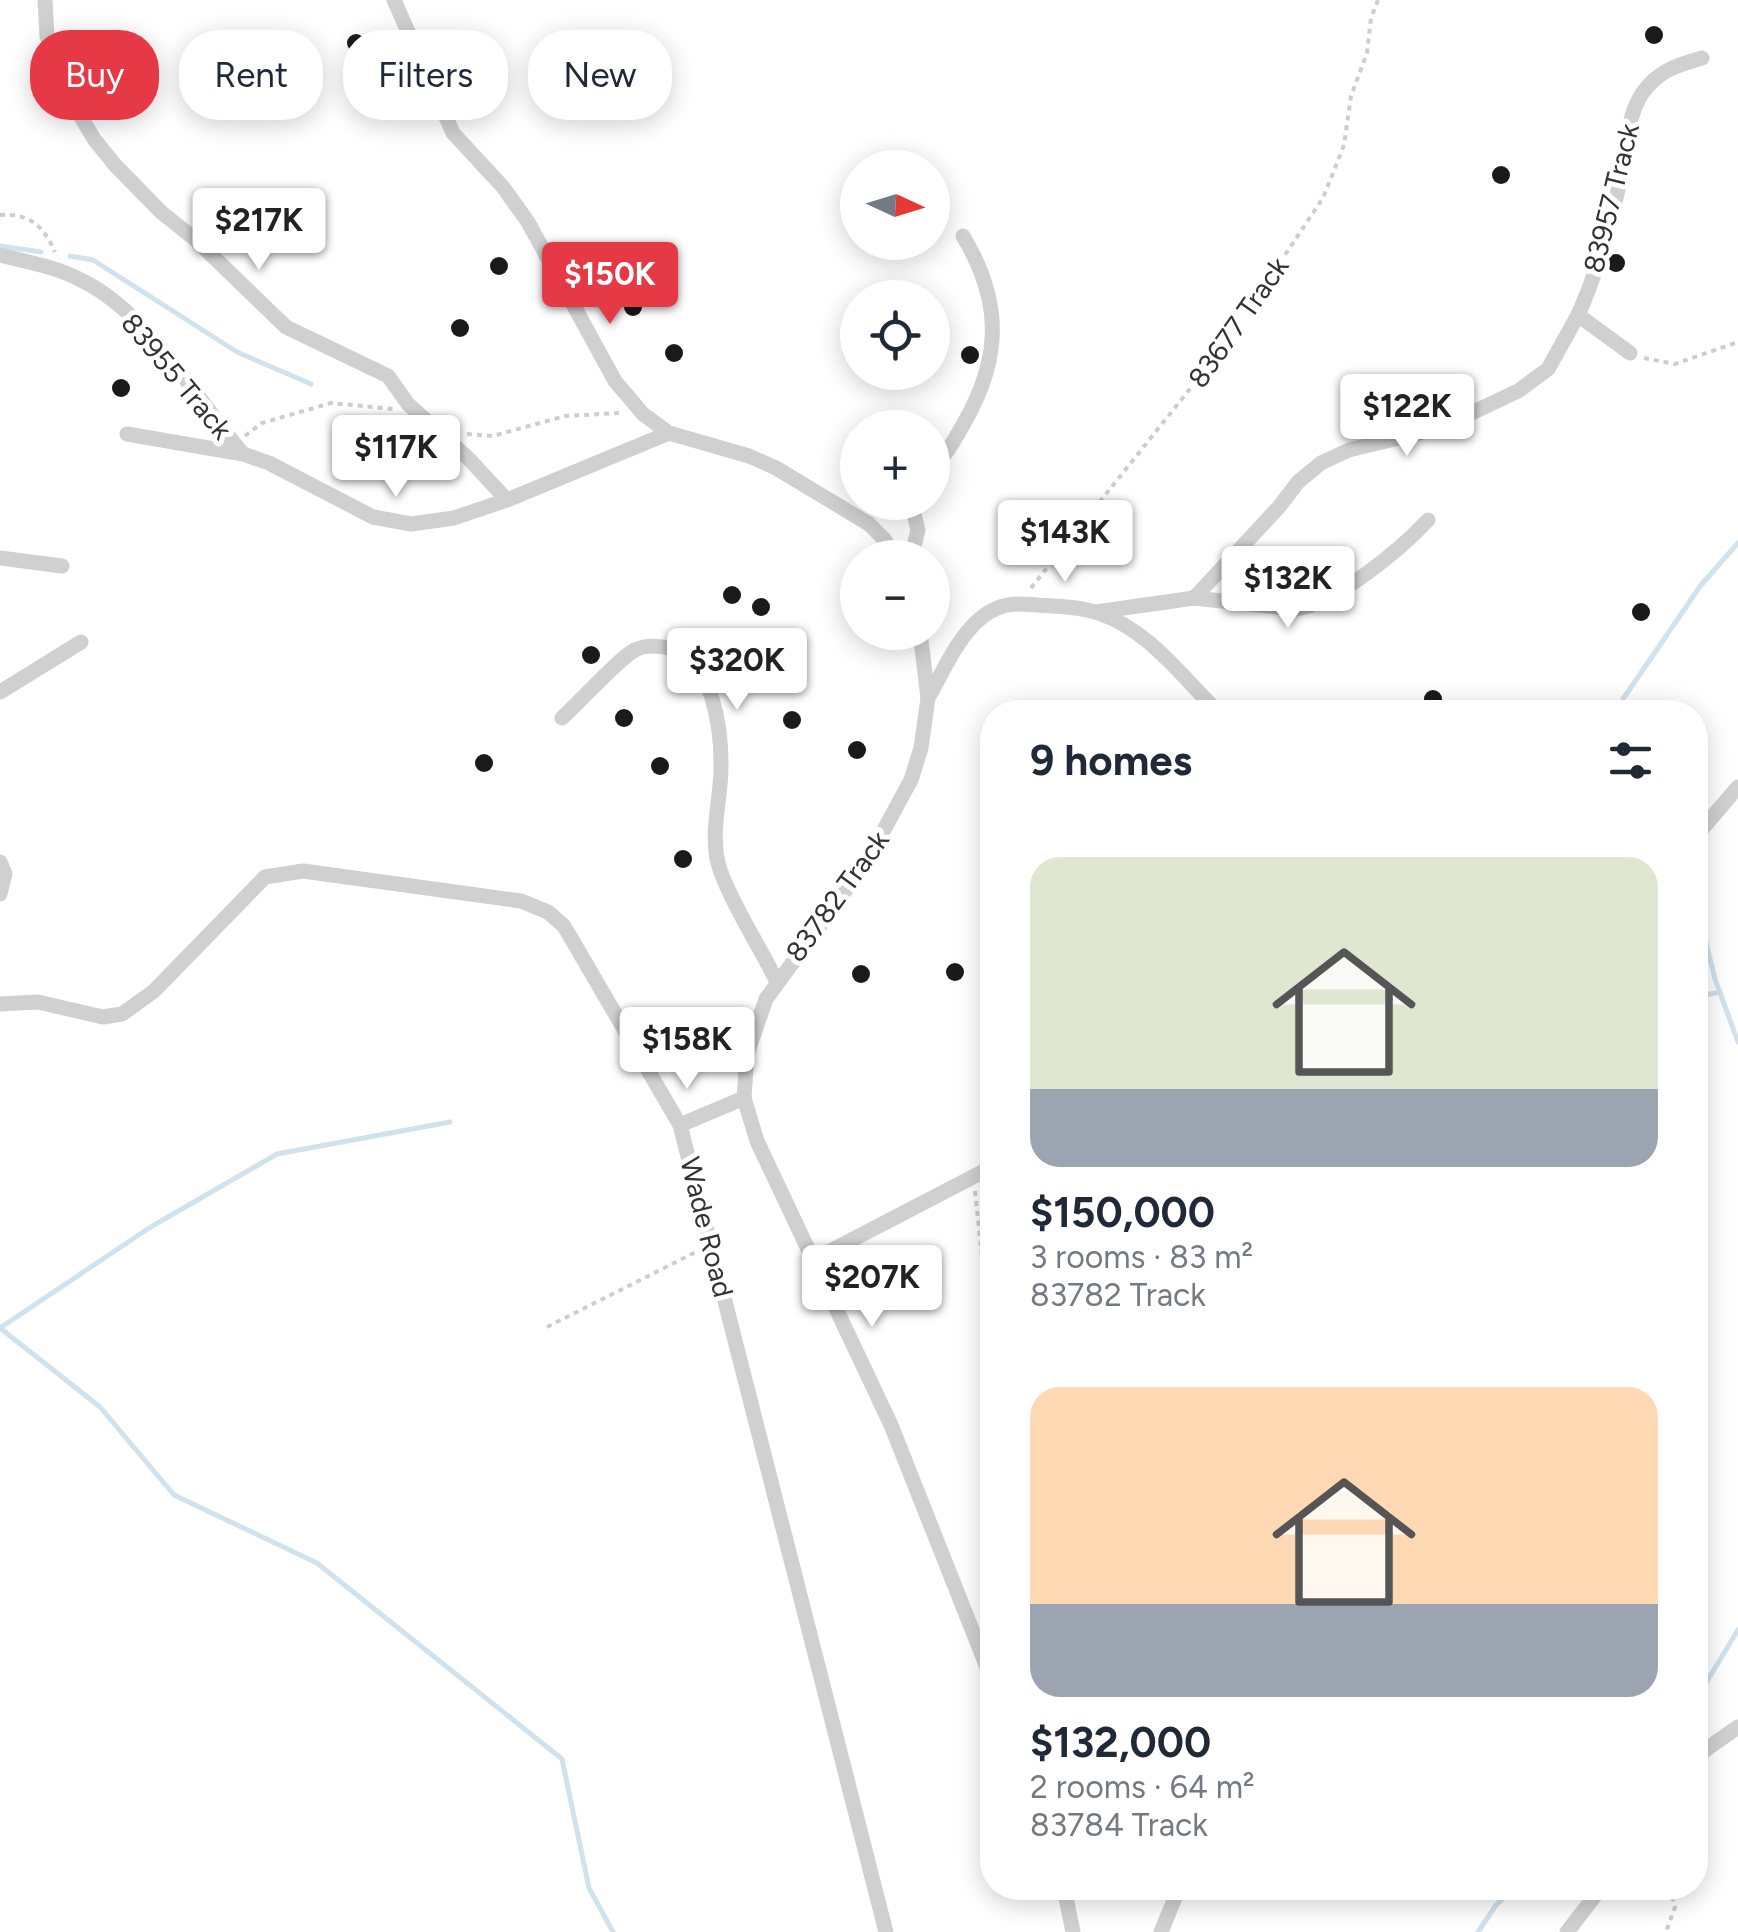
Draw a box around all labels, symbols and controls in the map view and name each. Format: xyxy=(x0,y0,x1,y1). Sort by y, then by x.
chip: Buy xyxy=(30,30,159,120)
chip: Rent xyxy=(179,30,323,120)
chip: Filters xyxy=(343,30,508,120)
chip: New xyxy=(528,30,672,120)
street label: 83957 Track xyxy=(1576,119,1646,276)
north arrow xyxy=(840,150,950,260)
map controls xyxy=(840,150,950,650)
pin: $217K xyxy=(189,188,329,273)
text: $217K xyxy=(215,201,303,239)
pin: $150K xyxy=(540,242,680,327)
street label: 83677 Track xyxy=(1181,250,1296,394)
text: $150K xyxy=(564,255,656,293)
button: locate xyxy=(840,280,950,390)
street label: 83955 Track xyxy=(114,306,240,446)
pin: $122K xyxy=(1337,374,1477,459)
text: $122K xyxy=(1362,387,1452,425)
button: + xyxy=(840,410,950,520)
pin: $117K xyxy=(326,415,466,500)
text: $117K xyxy=(354,428,438,466)
pin: $143K xyxy=(995,500,1135,585)
text: $143K xyxy=(1020,513,1110,551)
button: − xyxy=(840,540,950,650)
pin: $132K xyxy=(1218,546,1358,631)
text: $132K xyxy=(1244,559,1332,597)
pin: $320K xyxy=(667,628,807,713)
text: $320K xyxy=(689,641,785,679)
icon: filters xyxy=(1603,733,1658,788)
text: 9 homes xyxy=(1030,735,1192,786)
street label: 83782 Track xyxy=(778,823,896,968)
icon: home xyxy=(1254,922,1434,1102)
pin: $158K xyxy=(617,1007,757,1092)
text: $158K xyxy=(642,1020,732,1058)
street label: Wade Road xyxy=(673,1153,741,1301)
text: $150,000 xyxy=(1030,1187,1215,1238)
text: 3 rooms · 83 m² xyxy=(1030,1238,1253,1276)
pin: $207K xyxy=(802,1245,942,1330)
text: $207K xyxy=(824,1258,920,1296)
text: 83782 Track xyxy=(1030,1276,1206,1314)
icon: home xyxy=(1254,1452,1434,1632)
text: $132,000 xyxy=(1030,1717,1211,1768)
text: 2 rooms · 64 m² xyxy=(1030,1768,1254,1806)
text: 83784 Track xyxy=(1030,1806,1208,1844)

